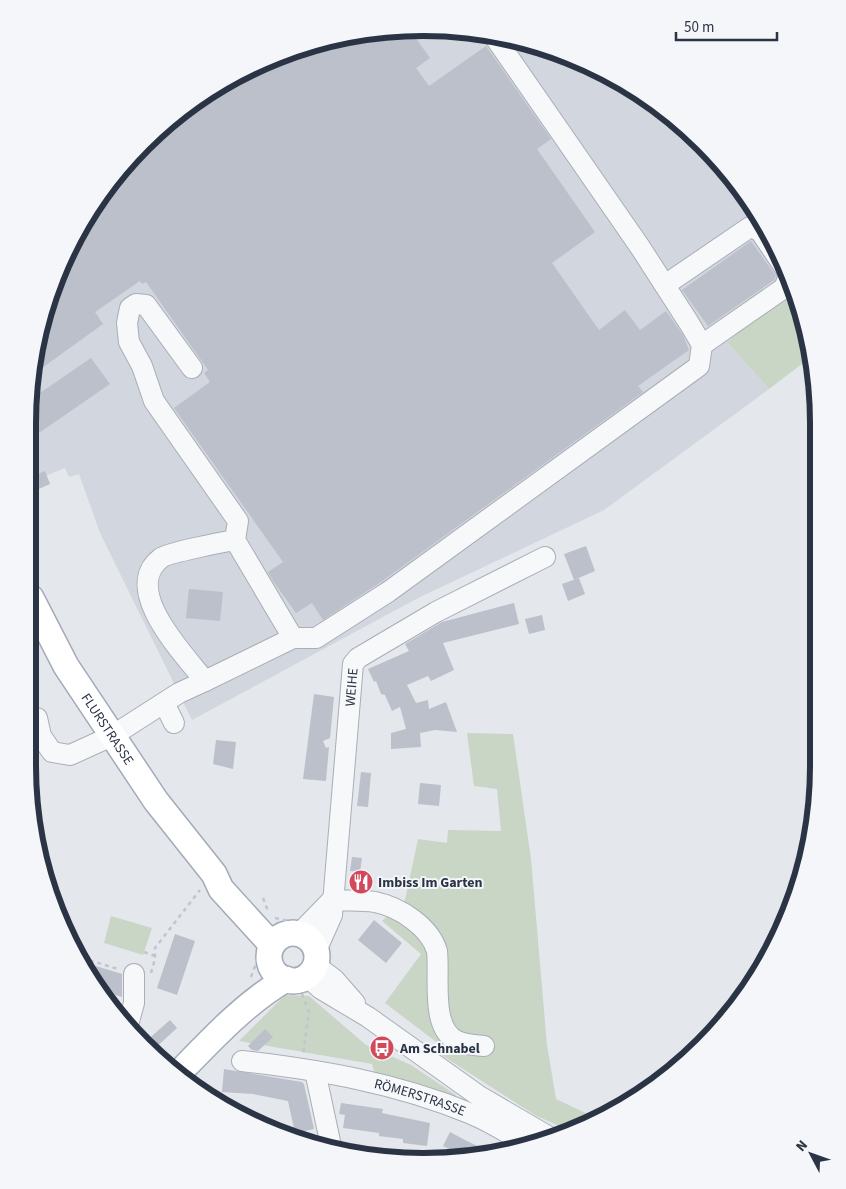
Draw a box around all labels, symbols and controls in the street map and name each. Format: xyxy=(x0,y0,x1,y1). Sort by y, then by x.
scale bar xyxy=(676,10,777,42)
text: 50 m xyxy=(684,17,714,38)
street label: WEIHE xyxy=(340,667,364,707)
street label: FLURSTRASSE xyxy=(76,689,138,769)
restaurant icon: Imbiss Im Garten xyxy=(348,869,374,895)
place label: Imbiss Im Garten xyxy=(378,873,483,893)
bus stop icon: Am Schnabel xyxy=(369,1035,395,1061)
place label: Am Schnabel xyxy=(399,1039,480,1059)
street label: RÖMERSTRASSE xyxy=(372,1074,468,1122)
north arrow xyxy=(786,1129,836,1179)
text: N xyxy=(791,1136,813,1156)

